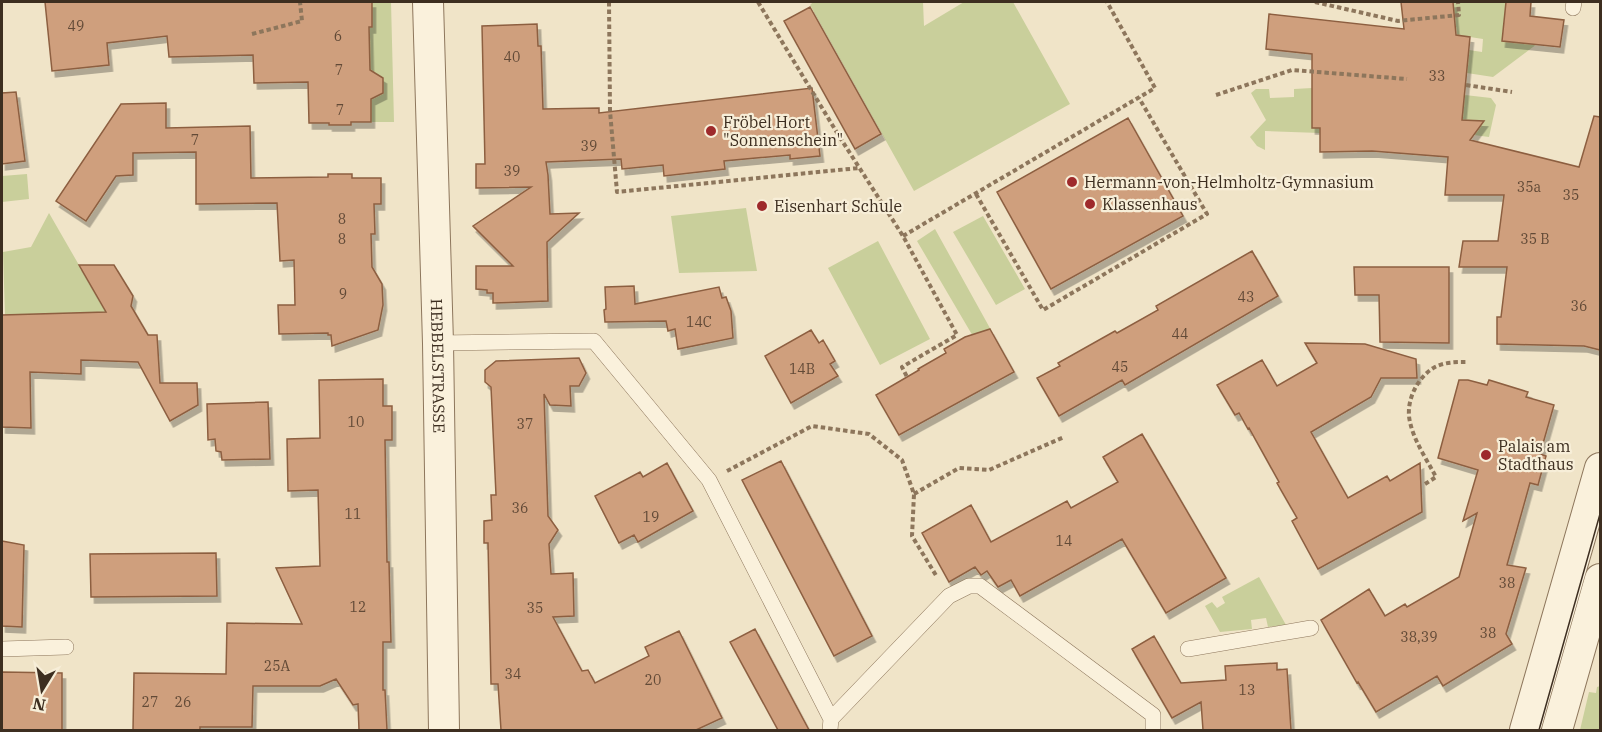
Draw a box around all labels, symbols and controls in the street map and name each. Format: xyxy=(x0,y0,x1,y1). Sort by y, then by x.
house number: 49 xyxy=(68,17,84,35)
house number: 6 xyxy=(334,27,342,45)
house number: 40 xyxy=(504,48,520,66)
house number: 7 xyxy=(335,61,343,79)
house number: 33 xyxy=(1429,67,1445,85)
house number: 7 xyxy=(336,101,344,119)
place label: Fröbel Hort "Sonnenschein" xyxy=(723,112,843,150)
marker: Fröbel Hort "Sonnenschein" xyxy=(704,124,718,138)
house number: 7 xyxy=(191,131,199,149)
house number: 39 xyxy=(581,137,597,155)
house number: 39 xyxy=(504,162,520,180)
place label: Hermann-von-Helmholtz-Gymnasium xyxy=(1084,172,1374,192)
marker: Hermann-von-Helmholtz-Gymnasium xyxy=(1065,175,1079,189)
house number: 35a xyxy=(1517,178,1542,196)
house number: 35 xyxy=(1563,186,1579,204)
place label: Klassenhaus xyxy=(1102,194,1198,214)
place label: Eisenhart Schule xyxy=(774,196,902,216)
marker: Klassenhaus xyxy=(1083,197,1097,211)
marker: Eisenhart Schule xyxy=(755,199,769,213)
house number: 8 xyxy=(338,210,346,228)
house number: 8 xyxy=(338,230,346,248)
house number: 35 B xyxy=(1520,230,1550,248)
house number: 9 xyxy=(339,285,347,303)
house number: 43 xyxy=(1238,288,1254,306)
house number: 36 xyxy=(1571,297,1587,315)
street label: HEBBELSTRASSE xyxy=(427,298,449,433)
house number: 14C xyxy=(686,313,712,331)
house number: 44 xyxy=(1172,325,1188,343)
house number: 45 xyxy=(1112,358,1128,376)
house number: 14B xyxy=(789,360,815,378)
house number: 10 xyxy=(348,413,364,431)
house number: 37 xyxy=(517,415,533,433)
place label: Palais am Stadthaus xyxy=(1498,436,1574,474)
marker: Palais am Stadthaus xyxy=(1479,448,1493,462)
house number: 36 xyxy=(512,499,528,517)
house number: 11 xyxy=(345,505,361,523)
house number: 19 xyxy=(643,508,659,526)
house number: 14 xyxy=(1056,532,1072,550)
house number: 38 xyxy=(1499,574,1515,592)
house number: 12 xyxy=(350,598,366,616)
house number: 35 xyxy=(527,599,543,617)
house number: 38 xyxy=(1480,624,1496,642)
house number: 38,39 xyxy=(1400,628,1438,646)
house number: 25A xyxy=(264,657,291,675)
north arrow xyxy=(12,660,72,720)
house number: 34 xyxy=(505,665,521,683)
house number: 20 xyxy=(645,671,661,689)
house number: 13 xyxy=(1239,681,1255,699)
house number: 27 xyxy=(142,693,158,711)
house number: 26 xyxy=(175,693,191,711)
text: N xyxy=(31,694,47,716)

